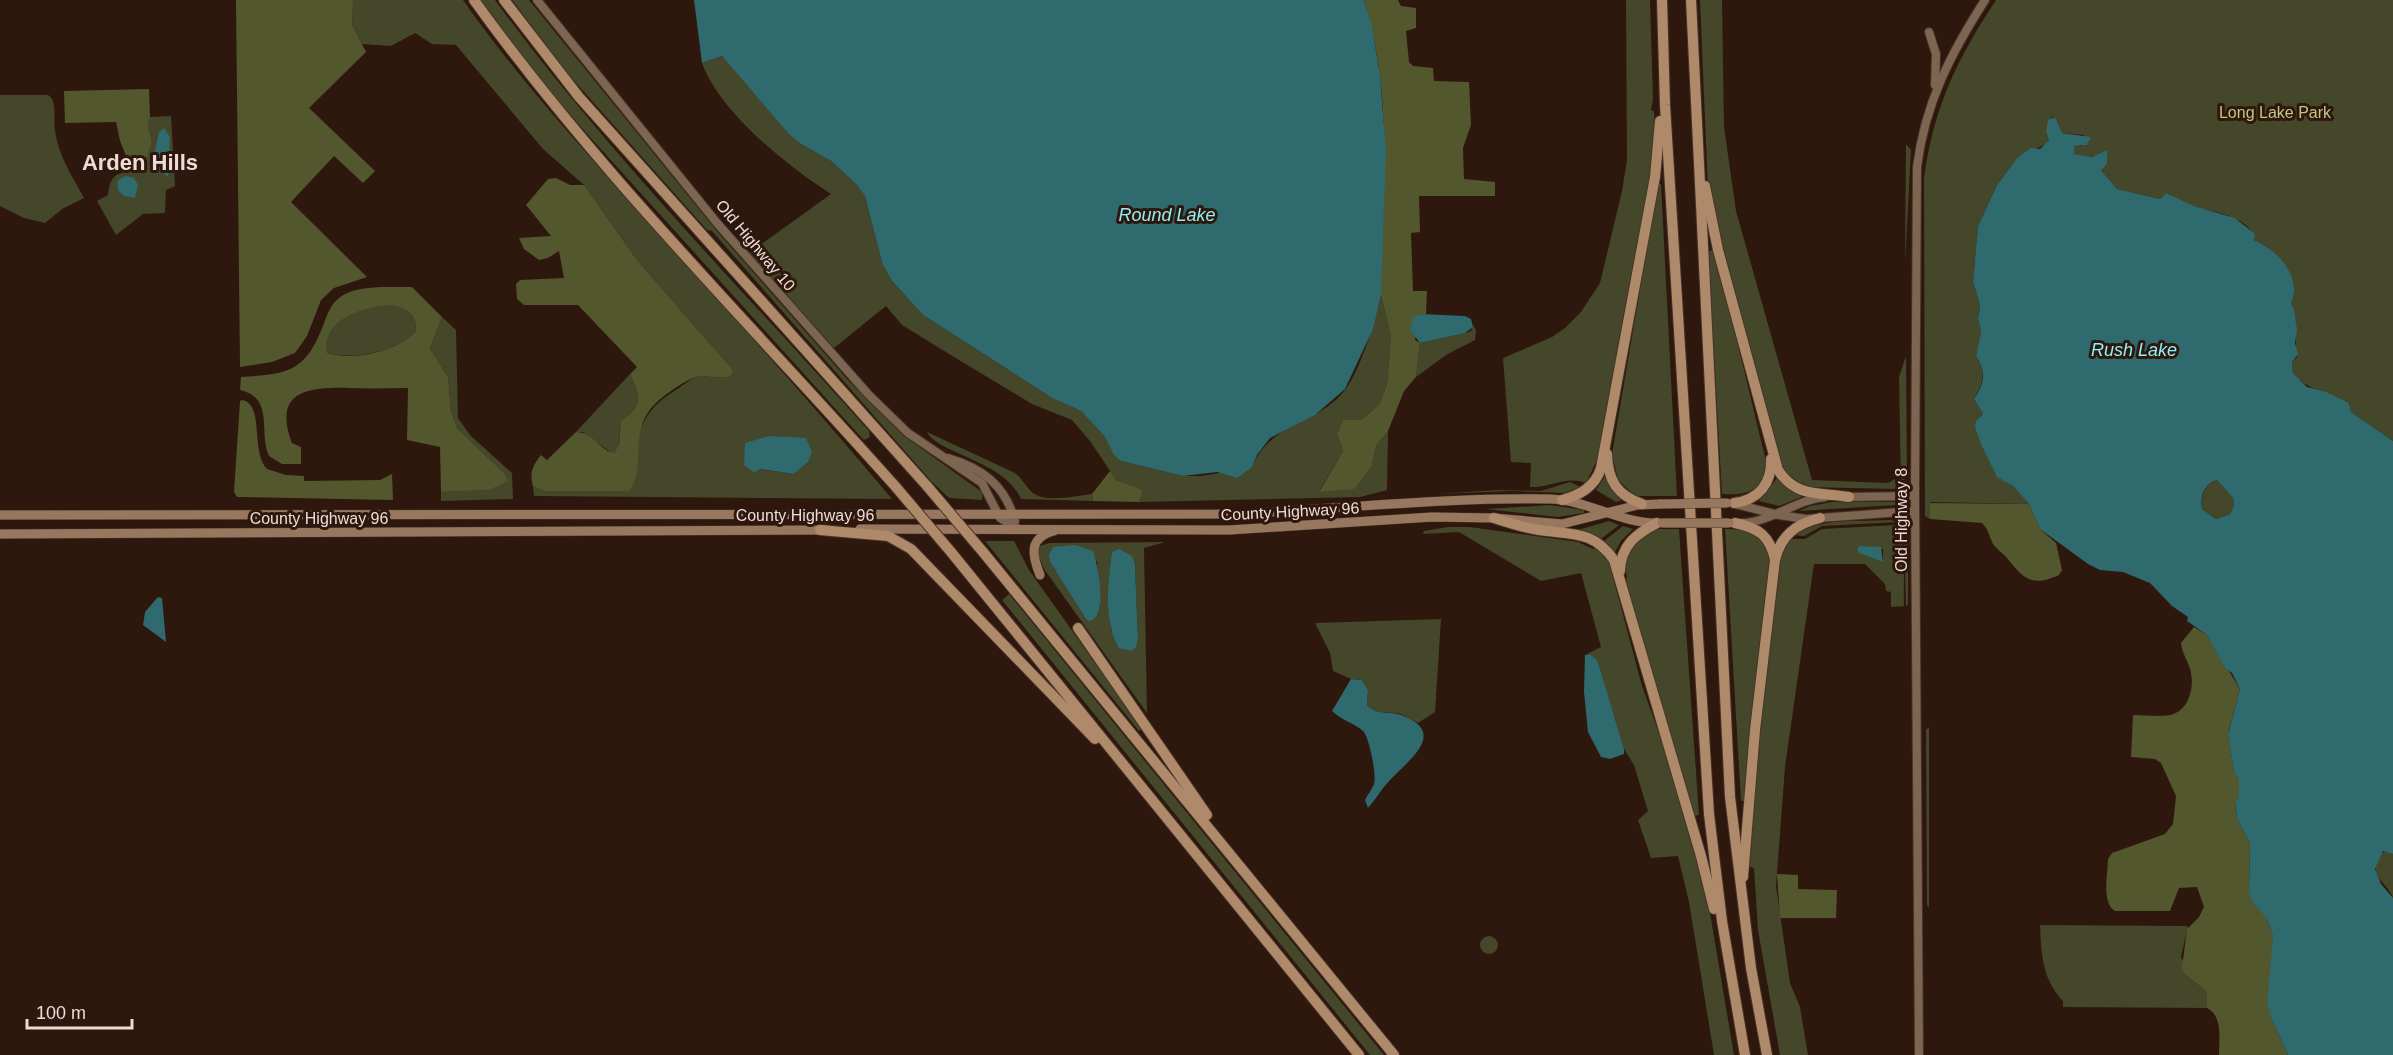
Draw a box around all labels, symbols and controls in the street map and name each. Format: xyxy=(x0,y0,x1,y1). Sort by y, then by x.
park label: Long Lake Park xyxy=(2219,104,2332,121)
district label: Arden Hills xyxy=(82,150,198,175)
street label: Old Highway 10 xyxy=(713,197,798,294)
water label: Round Lake xyxy=(1118,205,1216,225)
water label: Rush Lake xyxy=(2091,340,2177,360)
street label: Old Highway 8 xyxy=(1893,468,1910,572)
street label: County Highway 96 xyxy=(1220,499,1360,524)
street label: County Highway 96 xyxy=(736,507,874,524)
street label: County Highway 96 xyxy=(250,510,388,527)
scale bar xyxy=(27,992,132,1030)
text: 100 m xyxy=(36,1003,86,1023)

